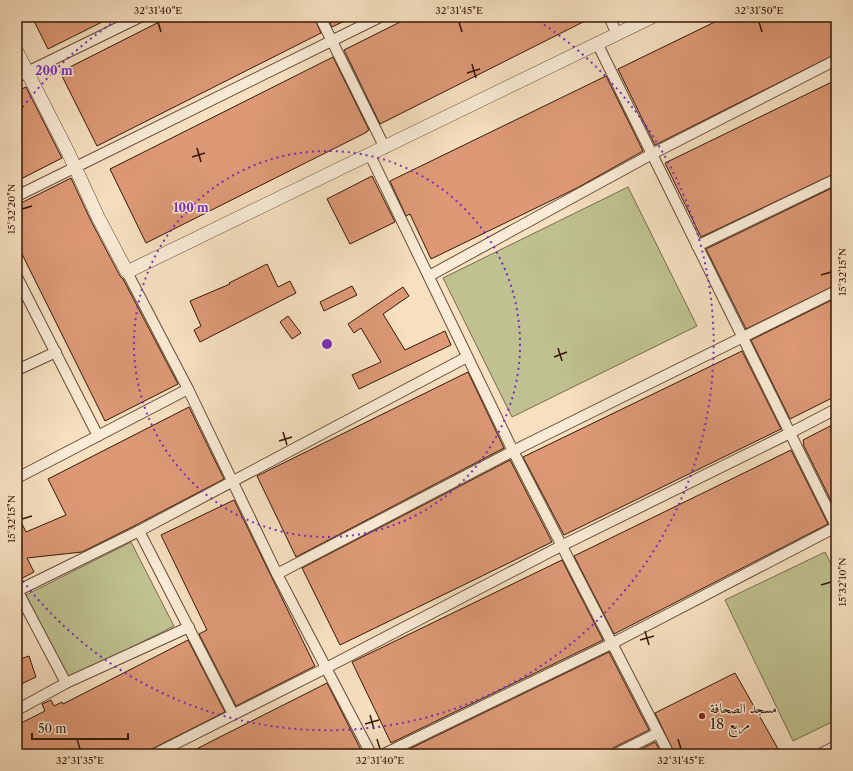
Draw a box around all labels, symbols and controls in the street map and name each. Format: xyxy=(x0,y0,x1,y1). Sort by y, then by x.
text: 32°31'40"E xyxy=(134,4,182,17)
text: 32°31'45"E xyxy=(435,4,483,17)
text: 32°31'50"E xyxy=(735,4,783,17)
text: 200 m xyxy=(35,63,73,78)
text: 15°32'20"N xyxy=(5,184,18,234)
text: 100 m xyxy=(173,200,209,215)
text: 15°32'15"N xyxy=(836,248,849,296)
centre of rings xyxy=(320,337,334,351)
text: 15°32'15"N xyxy=(5,495,18,543)
text: 15°32'10"N xyxy=(836,558,849,606)
place label: مسجد الصحافة مربع 18 xyxy=(710,699,777,738)
marker: مسجد الصحافة مربع 18 xyxy=(697,711,707,721)
scale bar xyxy=(32,715,128,741)
text: 50 m xyxy=(38,721,67,736)
text: 32°31'35"E xyxy=(56,754,104,767)
text: 32°31'40"E xyxy=(356,754,404,767)
text: 32°31'45"E xyxy=(657,754,705,767)

